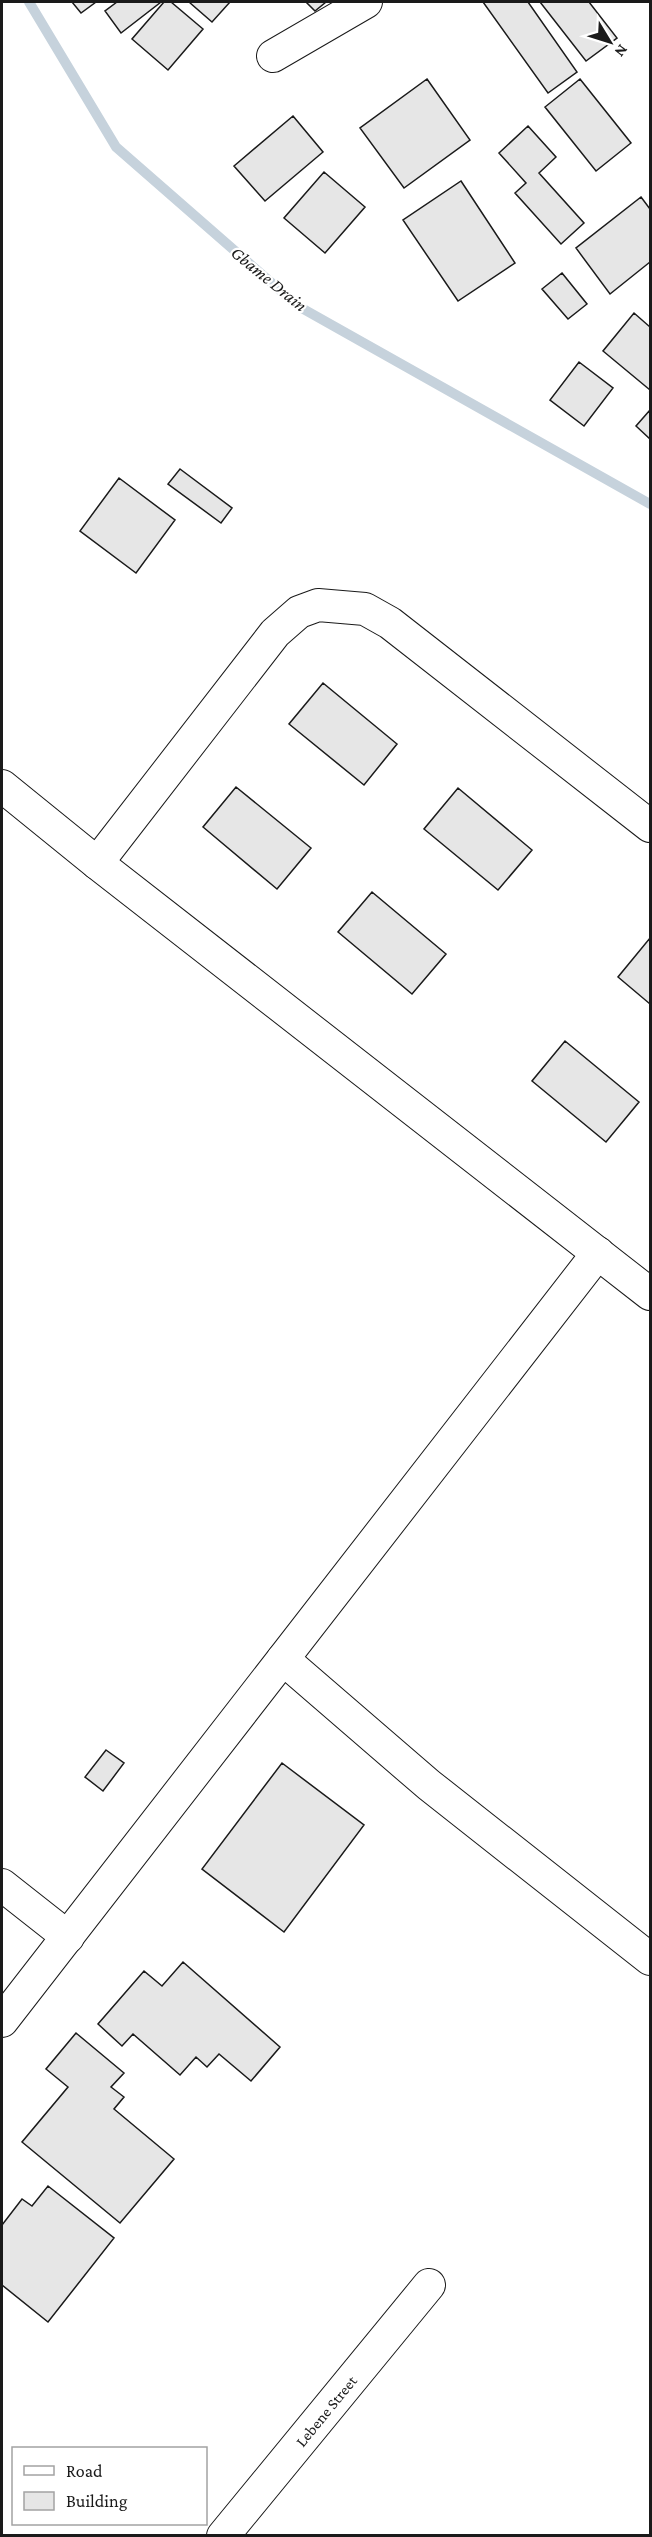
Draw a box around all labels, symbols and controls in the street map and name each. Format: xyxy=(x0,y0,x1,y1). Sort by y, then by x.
north arrow xyxy=(580,12,640,72)
text: N xyxy=(611,41,631,61)
water label: Gbame Drain xyxy=(227,242,311,316)
street label: Lebene Street xyxy=(292,2371,360,2450)
legend xyxy=(12,2447,207,2525)
text: Road xyxy=(66,2461,103,2481)
text: Building xyxy=(66,2491,128,2511)

